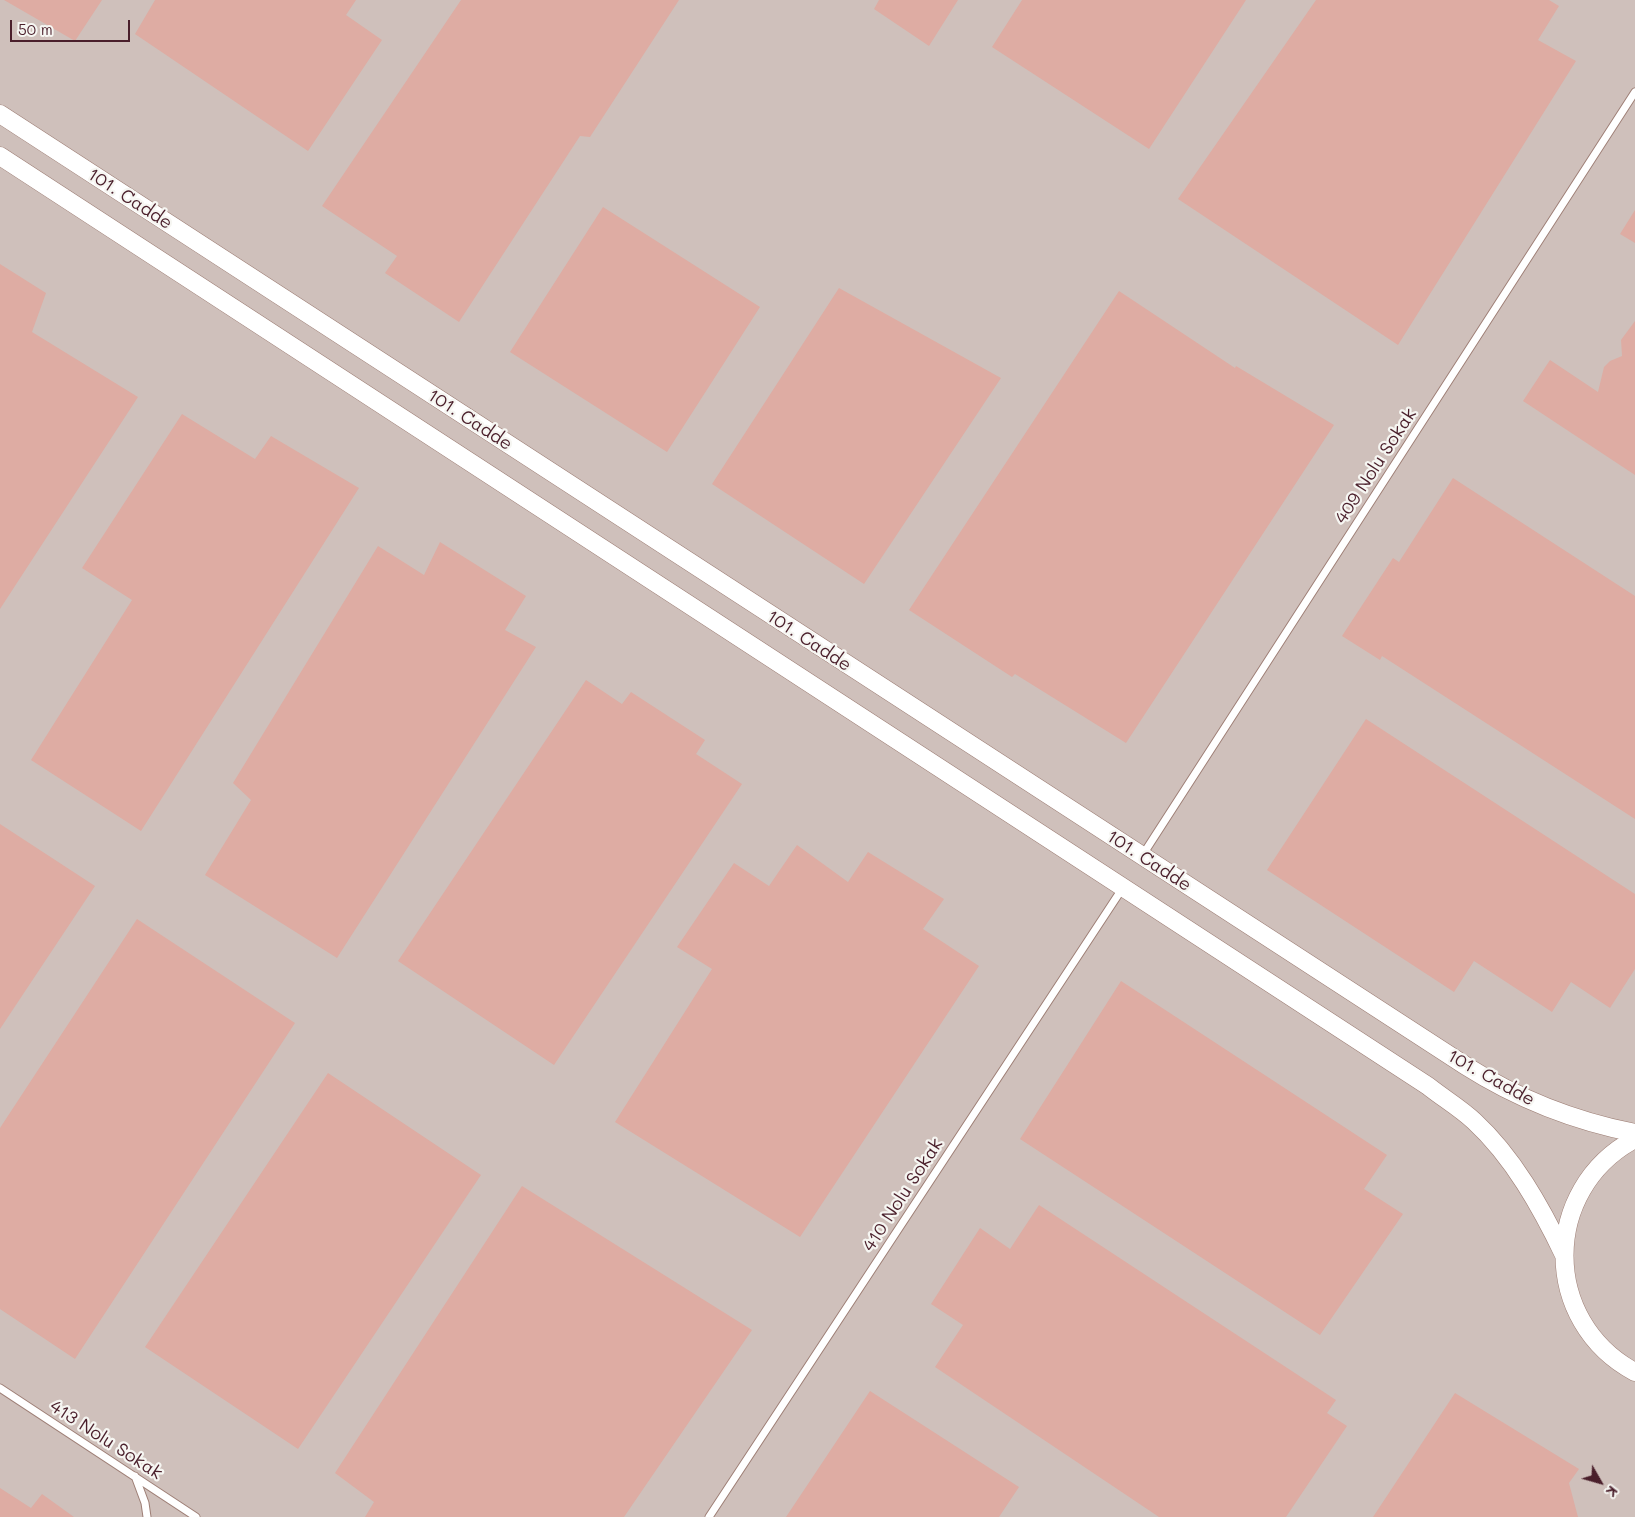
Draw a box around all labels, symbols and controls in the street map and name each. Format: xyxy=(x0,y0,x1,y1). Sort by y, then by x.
scale bar xyxy=(12,10,132,42)
text: 50 m xyxy=(18,19,53,39)
street label: 101. Cadde xyxy=(84,164,176,234)
street label: 101. Cadde xyxy=(424,385,516,455)
street label: 409 Nolu Sokak xyxy=(1331,404,1421,528)
street label: 101. Cadde xyxy=(763,606,855,676)
street label: 101. Cadde xyxy=(1103,826,1195,896)
street label: 101. Cadde xyxy=(1444,1045,1538,1111)
street label: 410 Nolu Sokak xyxy=(858,1134,948,1256)
street label: 413 Nolu Sokak xyxy=(46,1396,166,1484)
north arrow xyxy=(1575,1457,1625,1507)
text: K xyxy=(1602,1482,1623,1501)

